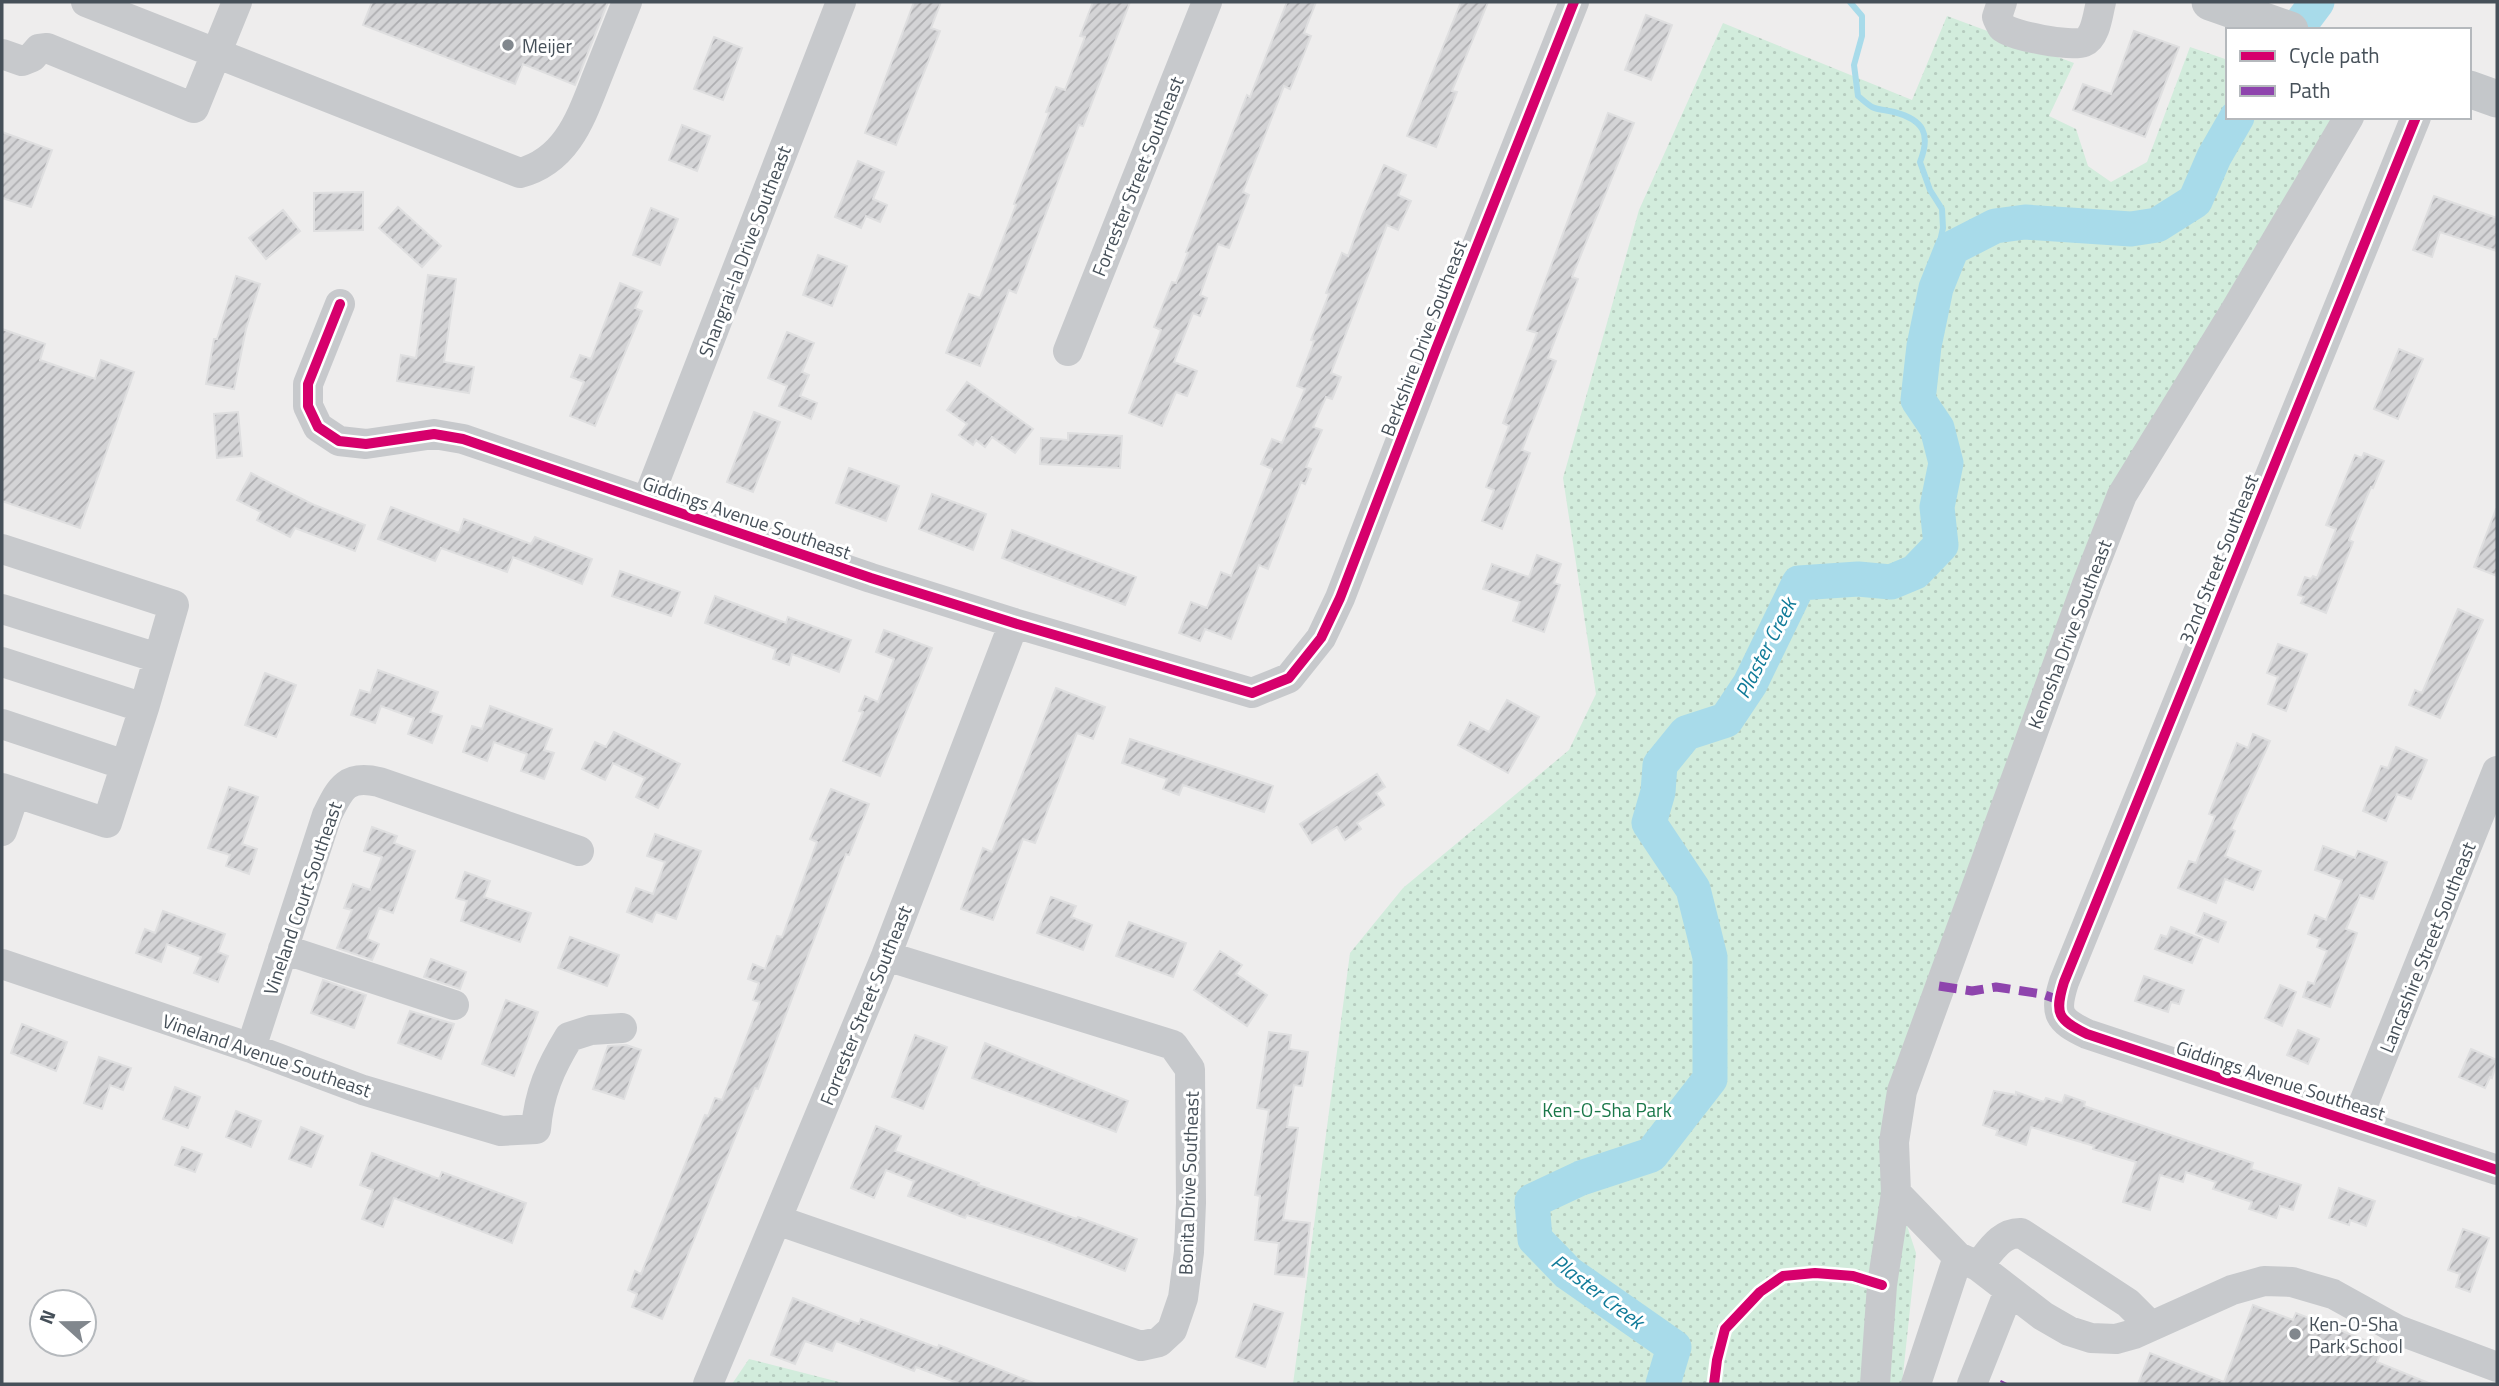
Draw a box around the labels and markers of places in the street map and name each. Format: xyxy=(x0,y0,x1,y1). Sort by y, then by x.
place label: Meijer xyxy=(522,31,572,60)
marker: Meijer xyxy=(500,37,516,53)
place label: Ken-O-Sha Park School xyxy=(2309,1309,2403,1360)
marker: Ken-O-Sha Park School xyxy=(2287,1326,2303,1342)

